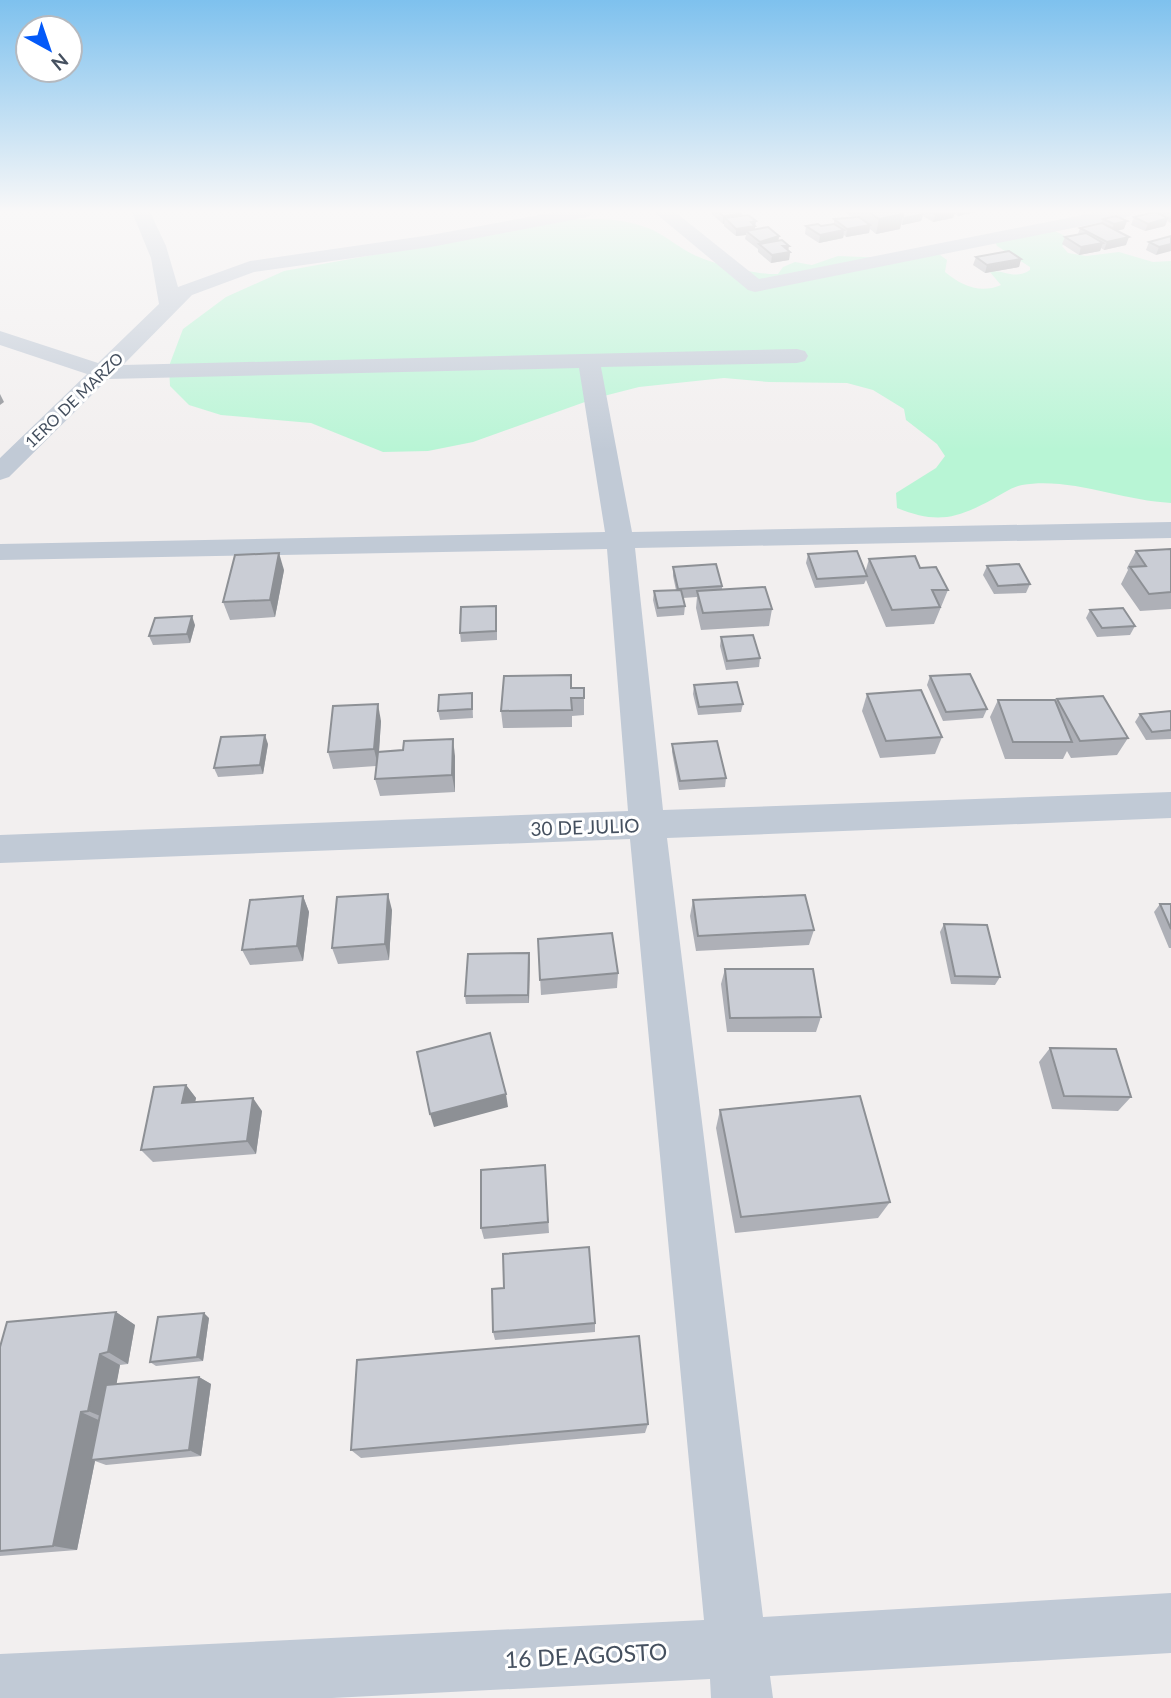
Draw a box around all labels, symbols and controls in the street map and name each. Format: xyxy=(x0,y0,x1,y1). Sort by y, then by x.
north arrow xyxy=(14,14,84,84)
text: N xyxy=(47,49,73,76)
street label: 1ERO DE MARZO xyxy=(21,348,127,451)
street label: 30 DE JULIO xyxy=(530,813,640,840)
street label: 16 DE AGOSTO xyxy=(504,1637,668,1673)

